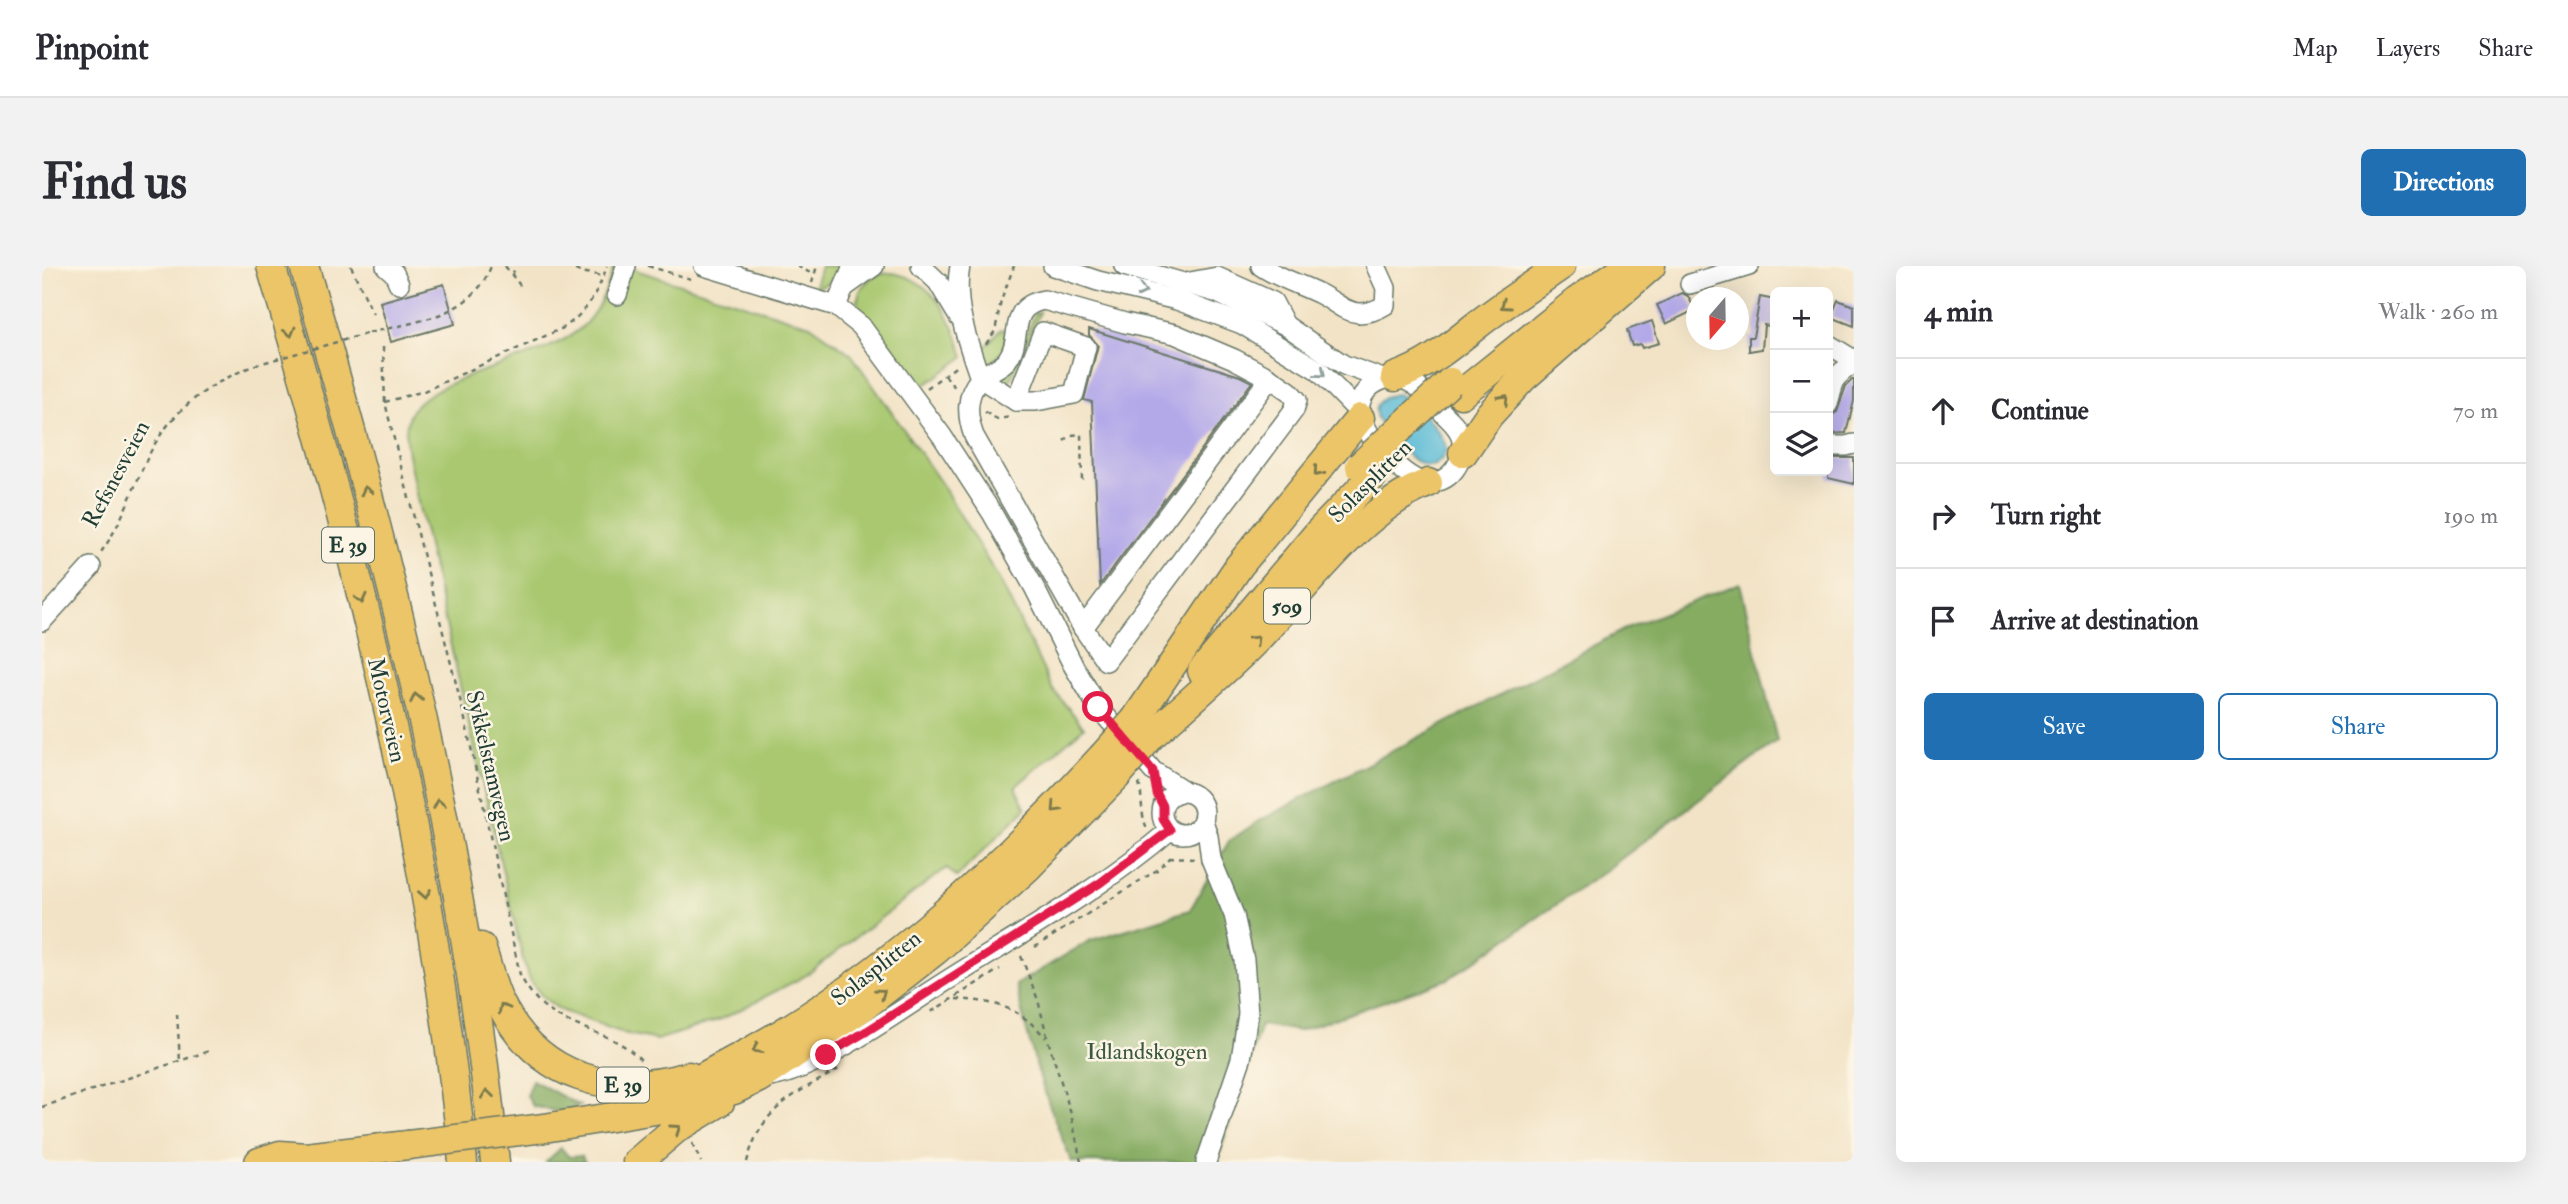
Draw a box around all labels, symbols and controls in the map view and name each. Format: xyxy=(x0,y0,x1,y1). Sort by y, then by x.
text: Pinpoint xyxy=(35,28,149,69)
text: Map xyxy=(2293,33,2338,64)
text: Layers xyxy=(2376,33,2440,64)
text: Share xyxy=(2478,33,2533,64)
button: Directions xyxy=(2361,149,2526,216)
text: Find us xyxy=(42,152,187,213)
one-way arrow xyxy=(1136,283,1148,297)
north arrow xyxy=(1686,287,1749,350)
map controls xyxy=(1770,287,1833,476)
button: + xyxy=(1770,287,1833,350)
text: 4 min xyxy=(1924,293,1993,330)
one-way arrow xyxy=(1500,297,1513,309)
text: Walk · 260 m xyxy=(2378,297,2498,326)
one-way arrow xyxy=(282,325,296,337)
button: − xyxy=(1770,350,1833,413)
one-way arrow xyxy=(1313,365,1326,377)
icon: ahead xyxy=(1924,392,1962,430)
one-way arrow xyxy=(1496,394,1508,407)
text: Continue xyxy=(1991,395,2089,427)
text: 70 m xyxy=(2453,396,2498,425)
button: layers xyxy=(1770,413,1833,476)
street label: Refsnesveien xyxy=(76,415,156,533)
street label: Solasplitten xyxy=(1322,433,1419,530)
one-way arrow xyxy=(1313,464,1326,476)
one-way arrow xyxy=(360,485,374,497)
icon: right xyxy=(1924,497,1962,535)
text: Turn right xyxy=(1991,500,2101,532)
text: 190 m xyxy=(2444,501,2498,530)
road number: E 39 xyxy=(322,528,374,562)
road number: 509 xyxy=(1264,588,1310,624)
one-way arrow xyxy=(353,593,367,605)
icon: arrive xyxy=(1924,602,1962,640)
text: Arrive at destination xyxy=(1991,605,2199,637)
one-way arrow xyxy=(1247,636,1259,648)
street label: Motorveien xyxy=(361,655,413,765)
street label: Sykkelstamvegen xyxy=(460,688,522,844)
route start xyxy=(1082,691,1113,722)
one-way arrow xyxy=(410,692,425,704)
button: Save xyxy=(1924,693,2204,760)
button: Share xyxy=(2218,693,2498,760)
one-way arrow xyxy=(432,798,447,810)
one-way arrow xyxy=(1051,800,1064,813)
one-way arrow xyxy=(417,888,432,900)
street label: Solasplitten xyxy=(825,924,928,1013)
one-way arrow xyxy=(874,989,886,1002)
one-way arrow xyxy=(498,1002,511,1015)
park label: Idlandskogen xyxy=(1086,1037,1208,1066)
route end xyxy=(810,1039,841,1070)
one-way arrow xyxy=(751,1041,764,1054)
road number: E 39 xyxy=(597,1068,649,1102)
one-way arrow xyxy=(480,1088,495,1099)
one-way arrow xyxy=(668,1125,681,1137)

